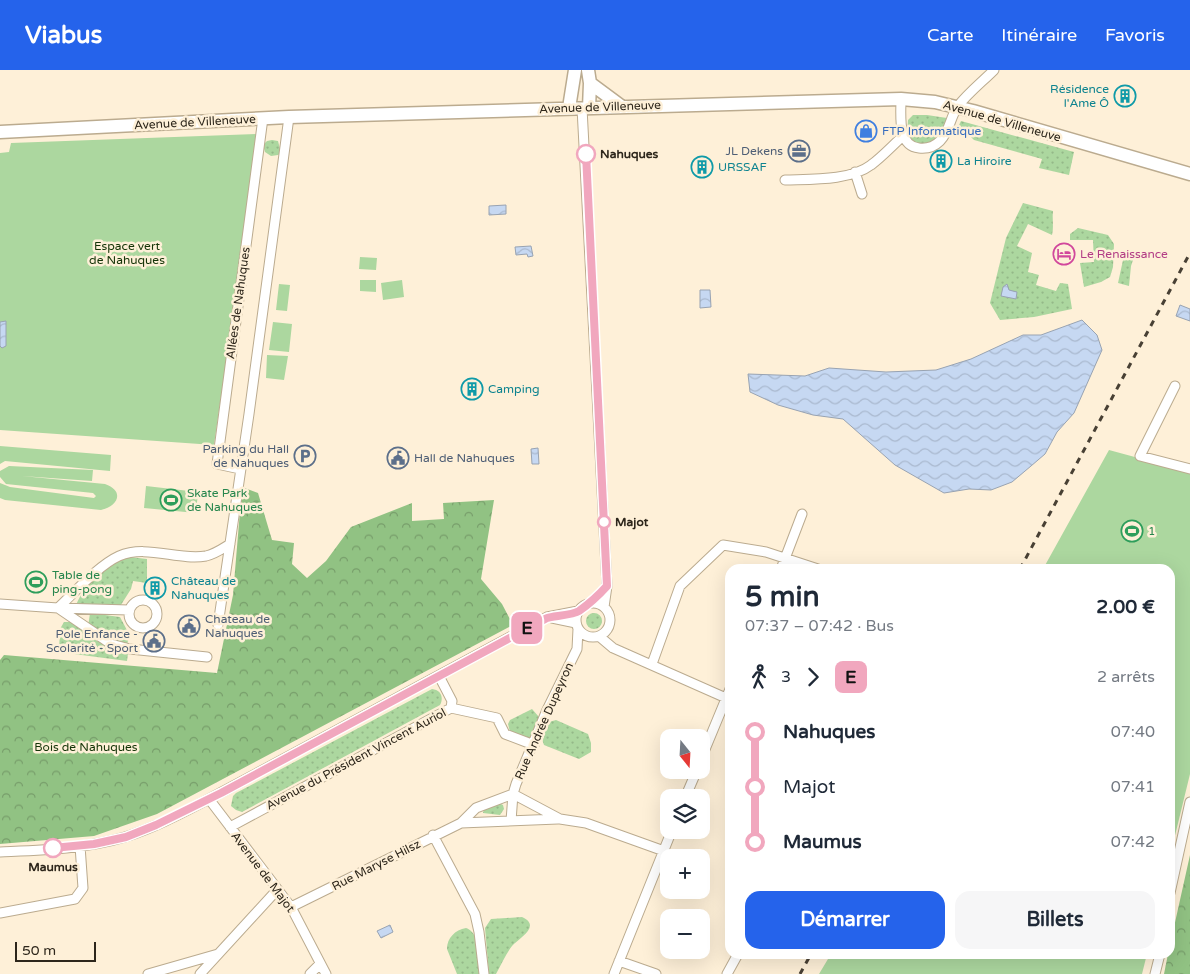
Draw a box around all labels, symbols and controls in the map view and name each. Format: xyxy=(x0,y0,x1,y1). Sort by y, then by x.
text: Viabus xyxy=(25,21,102,50)
text: Carte xyxy=(927,24,973,46)
text: Itinéraire xyxy=(1001,24,1077,46)
text: Favoris xyxy=(1105,24,1165,46)
place label: Résidence l'Ame Ô xyxy=(1050,82,1109,110)
building icon: Résidence l'Ame Ô xyxy=(1113,84,1137,108)
street label: Avenue de Villeneuve xyxy=(941,97,1063,145)
street label: Avenue de Villeneuve xyxy=(539,98,661,116)
street label: Avenue de Villeneuve xyxy=(134,112,256,132)
shop icon: FTP Informatique xyxy=(854,119,878,143)
place label: FTP Informatique xyxy=(882,124,981,138)
office icon: JL Dekens xyxy=(787,139,811,163)
marker: Nahuques xyxy=(576,144,596,164)
place label: JL Dekens xyxy=(726,144,783,158)
place label: Nahuques xyxy=(600,147,659,162)
building icon: La Hiroire xyxy=(929,149,953,173)
place label: La Hiroire xyxy=(957,154,1012,168)
building icon: URSSAF xyxy=(690,155,714,179)
place label: URSSAF xyxy=(718,160,767,174)
park label: Espace vert de Nahuques xyxy=(89,239,165,267)
hotel icon: Le Renaissance xyxy=(1052,242,1076,266)
street label: Allées de Nahuques xyxy=(223,246,253,360)
place label: Le Renaissance xyxy=(1080,247,1168,261)
building icon: Camping xyxy=(460,377,484,401)
place label: Camping xyxy=(488,382,540,396)
place label: Parking du Hall de Nahuques xyxy=(203,442,289,470)
parking icon: Parking du Hall de Nahuques xyxy=(293,444,317,468)
public building icon: Hall de Nahuques xyxy=(386,446,410,470)
place label: Hall de Nahuques xyxy=(414,451,515,465)
place label: Skate Park de Nahuques xyxy=(187,486,263,514)
sports icon: Skate Park de Nahuques xyxy=(159,488,183,512)
marker: Majot xyxy=(597,515,611,529)
place label: Majot xyxy=(615,515,649,530)
sports icon: 1 xyxy=(1120,519,1144,543)
place label: 1 xyxy=(1148,524,1156,538)
place label: Table de ping-pong xyxy=(52,568,112,596)
sports icon: Table de ping-pong xyxy=(24,570,48,594)
place label: Château de Nahuques xyxy=(171,574,236,602)
building icon: Château de Nahuques xyxy=(143,576,167,600)
text: 5 min xyxy=(745,580,820,614)
text: 2.00 € xyxy=(1096,596,1155,618)
place label: Chateau de Nahuques xyxy=(205,612,270,640)
line badge: E xyxy=(511,612,543,644)
public building icon: Chateau de Nahuques xyxy=(177,614,201,638)
text: 07:37 – 07:42 · Bus xyxy=(745,616,894,636)
text: E xyxy=(521,617,533,639)
place label: Pole Enfance - Scolarité - Sport xyxy=(46,627,138,655)
public building icon: Pole Enfance - Scolarité - Sport xyxy=(142,629,166,653)
street label: Rue Andrée Dupeyron xyxy=(512,660,576,782)
icon: walk xyxy=(745,663,773,691)
icon: forward xyxy=(799,663,827,691)
text: E xyxy=(845,666,857,688)
text: 3 xyxy=(781,667,791,687)
text: 2 arrêts xyxy=(1097,667,1155,687)
street label: Avenue du Président Vincent Auriol xyxy=(264,705,448,813)
text: Nahuques xyxy=(783,721,875,743)
text: 07:40 xyxy=(1111,722,1155,742)
north arrow xyxy=(660,729,710,779)
map controls xyxy=(660,729,710,959)
park label: Bois de Nahuques xyxy=(34,740,138,754)
text: Majot xyxy=(783,776,836,798)
text: 07:41 xyxy=(1111,777,1155,797)
button: layers xyxy=(660,789,710,839)
street label: Avenue de Majot xyxy=(228,829,298,915)
text: Maumus xyxy=(783,831,862,853)
text: 07:42 xyxy=(1111,832,1155,852)
street label: Rue Maryse Hilsz xyxy=(329,837,423,893)
marker: Maumus xyxy=(43,838,63,858)
button: + xyxy=(660,849,710,899)
place label: Maumus xyxy=(28,860,78,874)
button: Démarrer xyxy=(745,891,945,949)
button: Billets xyxy=(955,891,1155,949)
button: − xyxy=(660,909,710,959)
scale bar xyxy=(15,939,96,962)
text: 50 m xyxy=(22,942,56,959)

